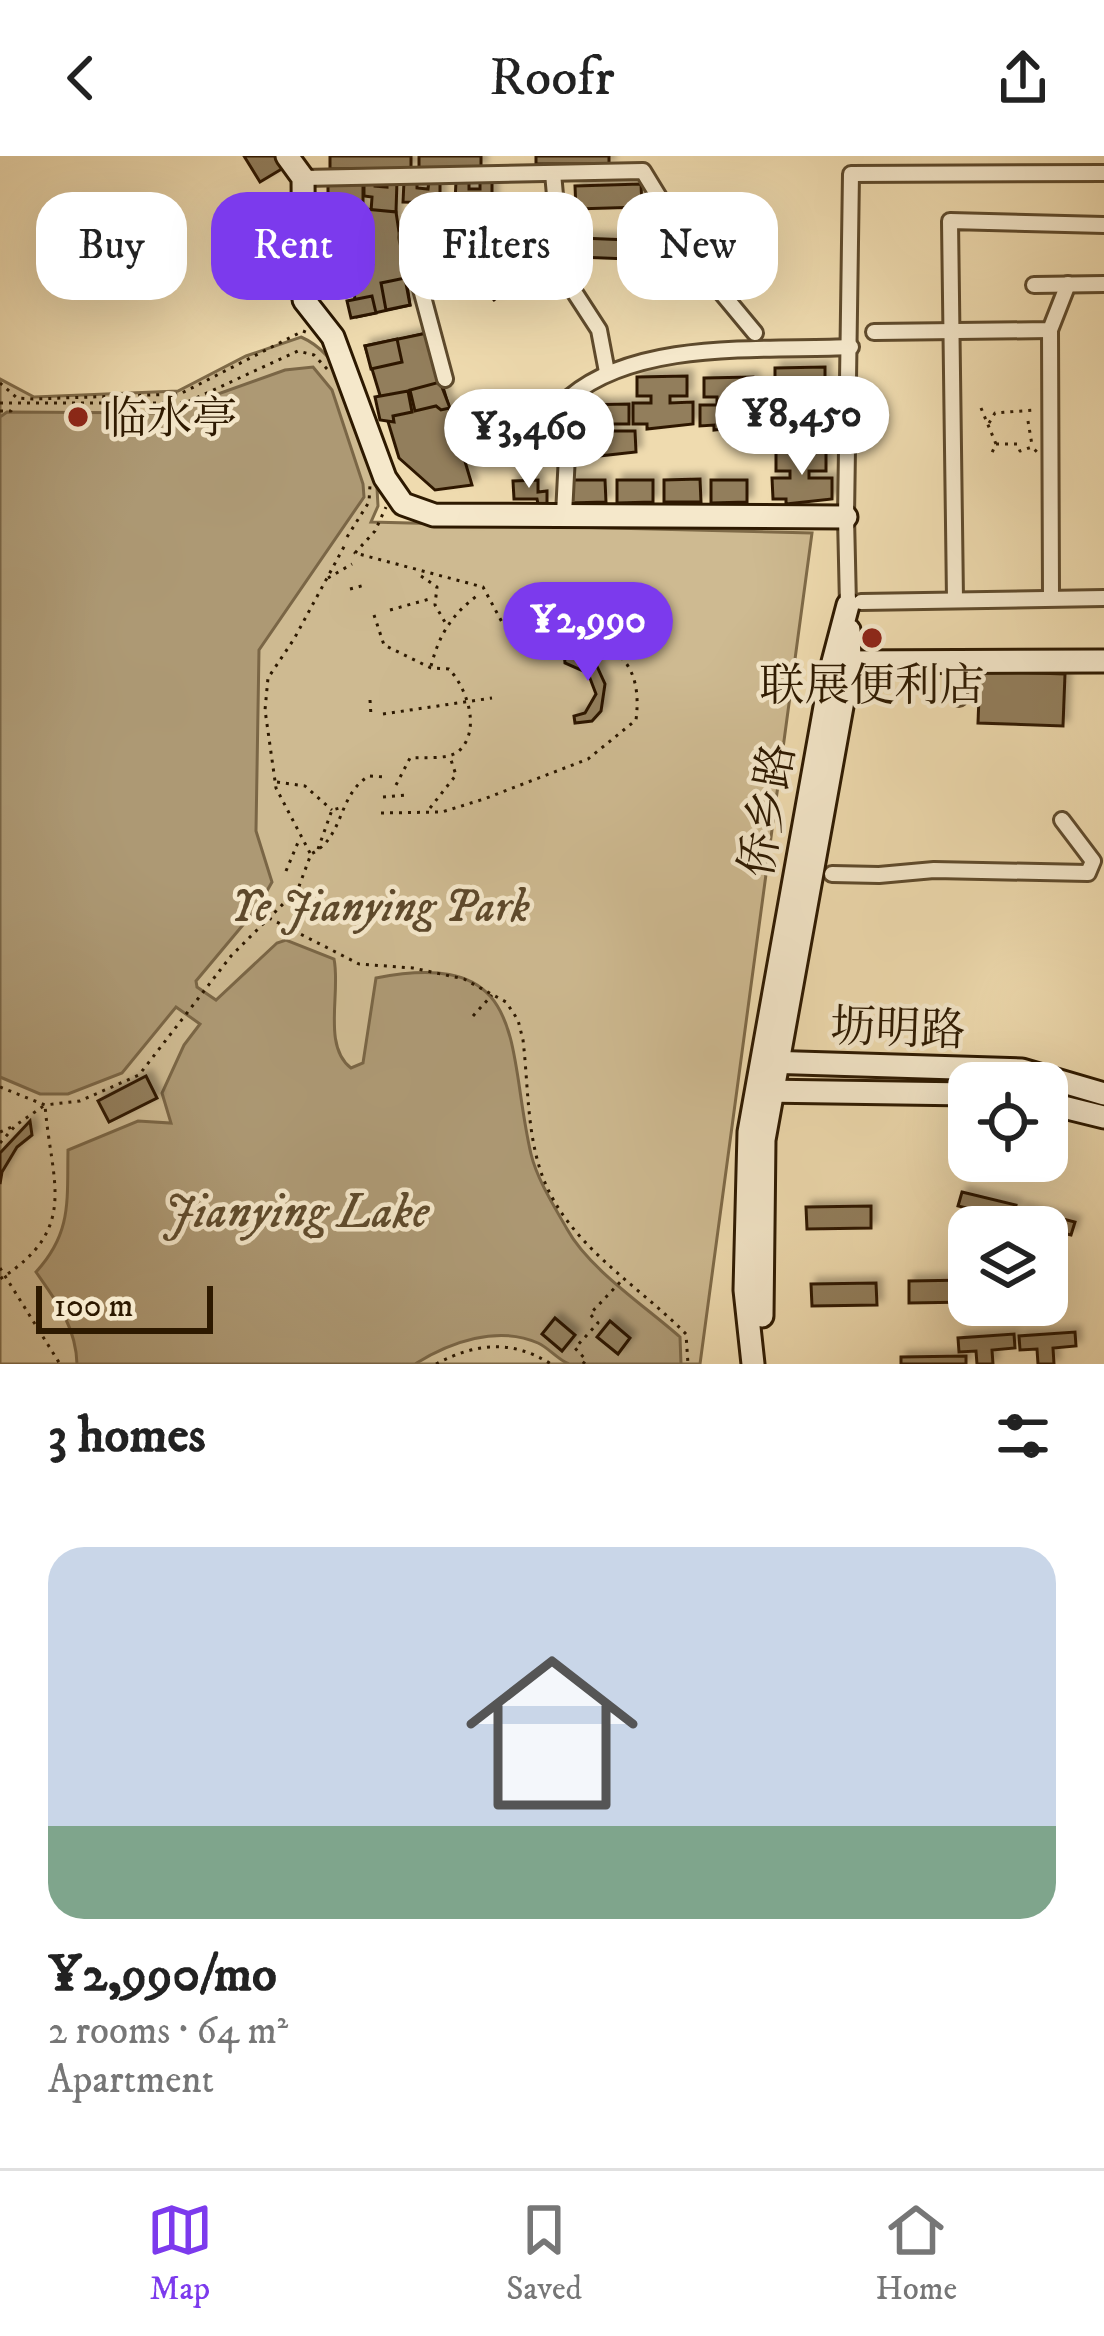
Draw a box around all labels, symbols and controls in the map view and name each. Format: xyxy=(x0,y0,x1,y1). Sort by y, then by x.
icon: back xyxy=(48,45,114,111)
text: Roofr xyxy=(489,45,615,112)
icon: share xyxy=(990,45,1056,111)
chip: Buy xyxy=(36,192,187,300)
chip: Rent xyxy=(211,192,375,300)
chip: Filters xyxy=(399,192,593,300)
chip: New xyxy=(617,192,778,300)
pin: ¥8,450 xyxy=(704,376,900,478)
pin: ¥3,460 xyxy=(431,389,627,491)
text: ¥8,450 xyxy=(742,390,862,439)
place label: 临水亭 xyxy=(102,392,237,448)
text: ¥3,460 xyxy=(471,403,587,452)
marker: 临水亭 xyxy=(65,404,91,430)
pin: ¥2,990 xyxy=(490,582,686,684)
text: ¥2,990 xyxy=(530,596,646,645)
marker: 联展便利店 xyxy=(859,625,885,651)
place label: 联展便利店 xyxy=(759,659,985,715)
street label: 侨乡路 xyxy=(730,739,808,882)
park label: Ye Jianying Park xyxy=(230,880,530,936)
street label: 坜明路 xyxy=(829,1000,966,1060)
map controls xyxy=(948,1062,1068,1326)
button: locate xyxy=(948,1062,1068,1182)
water label: Jianying Lake xyxy=(163,1183,431,1243)
button: layers xyxy=(948,1206,1068,1326)
scale bar xyxy=(36,1280,213,1333)
text: 100 m xyxy=(54,1286,133,1327)
icon: filters xyxy=(990,1403,1056,1469)
text: 3 homes xyxy=(48,1404,206,1468)
icon: home xyxy=(444,1625,660,1841)
text: ¥2,990/mo xyxy=(48,1943,277,2007)
text: 2 rooms · 64 m² xyxy=(48,2007,288,2056)
text: Apartment xyxy=(48,2056,214,2105)
tab: Map xyxy=(147,2197,213,2310)
tab: Saved xyxy=(506,2197,582,2310)
tab: Home xyxy=(876,2197,957,2310)

